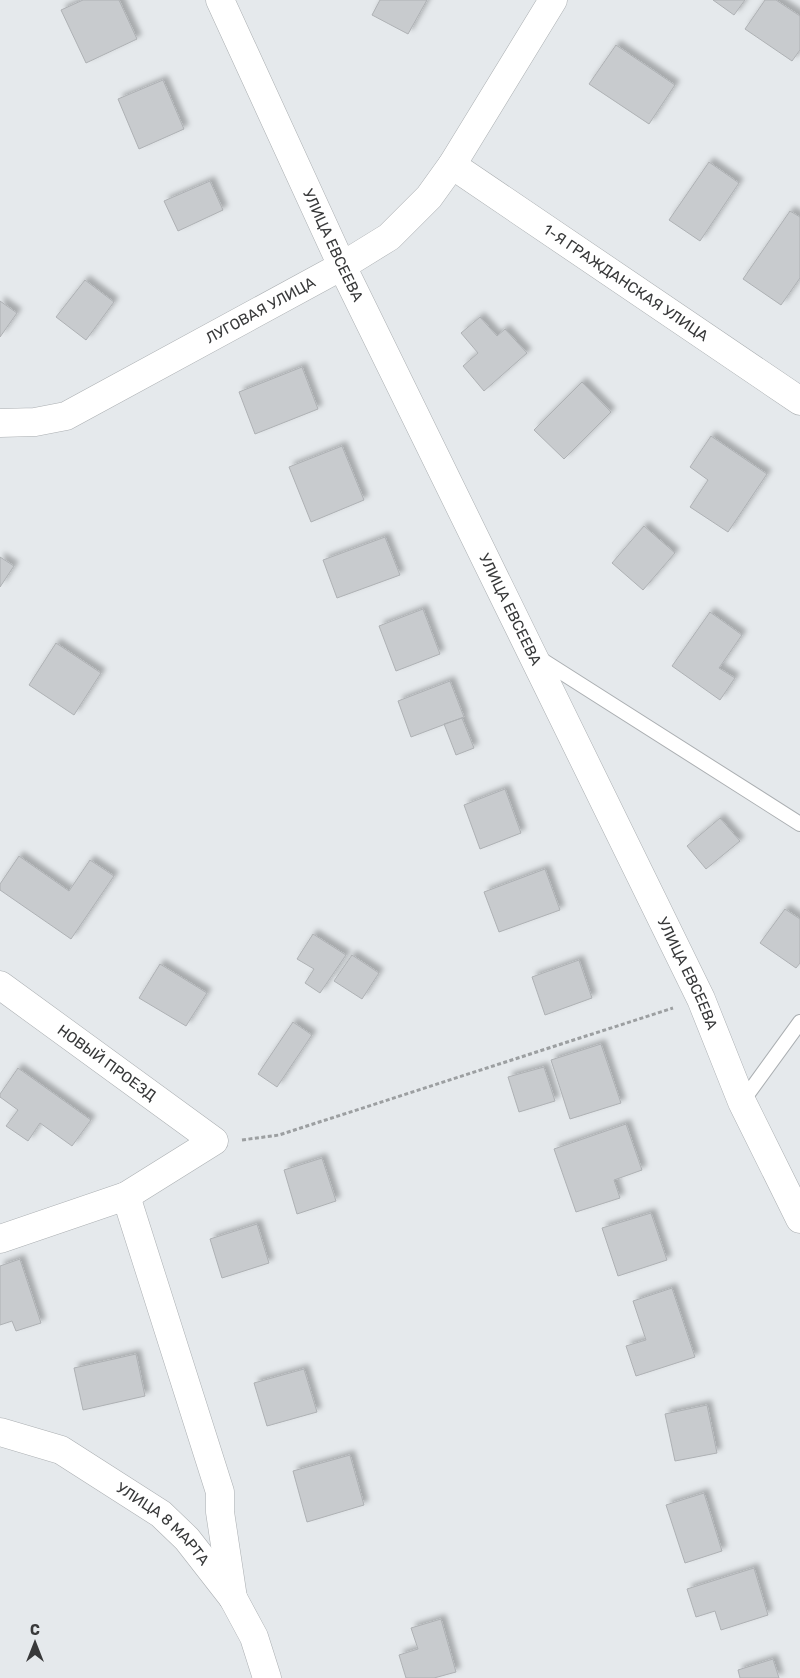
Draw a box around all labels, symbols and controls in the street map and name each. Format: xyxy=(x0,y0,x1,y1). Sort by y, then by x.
street label: УЛИЦА ЕВСЕЕВА xyxy=(299,186,367,305)
street label: 1-Я ГРАЖДАНСКАЯ УЛИЦА xyxy=(540,221,712,345)
street label: ЛУГОВАЯ УЛИЦА xyxy=(203,273,318,347)
street label: УЛИЦА ЕВСЕЕВА xyxy=(475,551,545,668)
street label: УЛИЦА ЕВСЕЕВА xyxy=(653,914,721,1032)
street label: НОВЫЙ ПРОЕЗД xyxy=(54,1021,160,1105)
street label: УЛИЦА 8 МАРТА xyxy=(113,1479,213,1569)
north arrow xyxy=(10,1618,60,1668)
text: С xyxy=(30,1622,40,1639)

